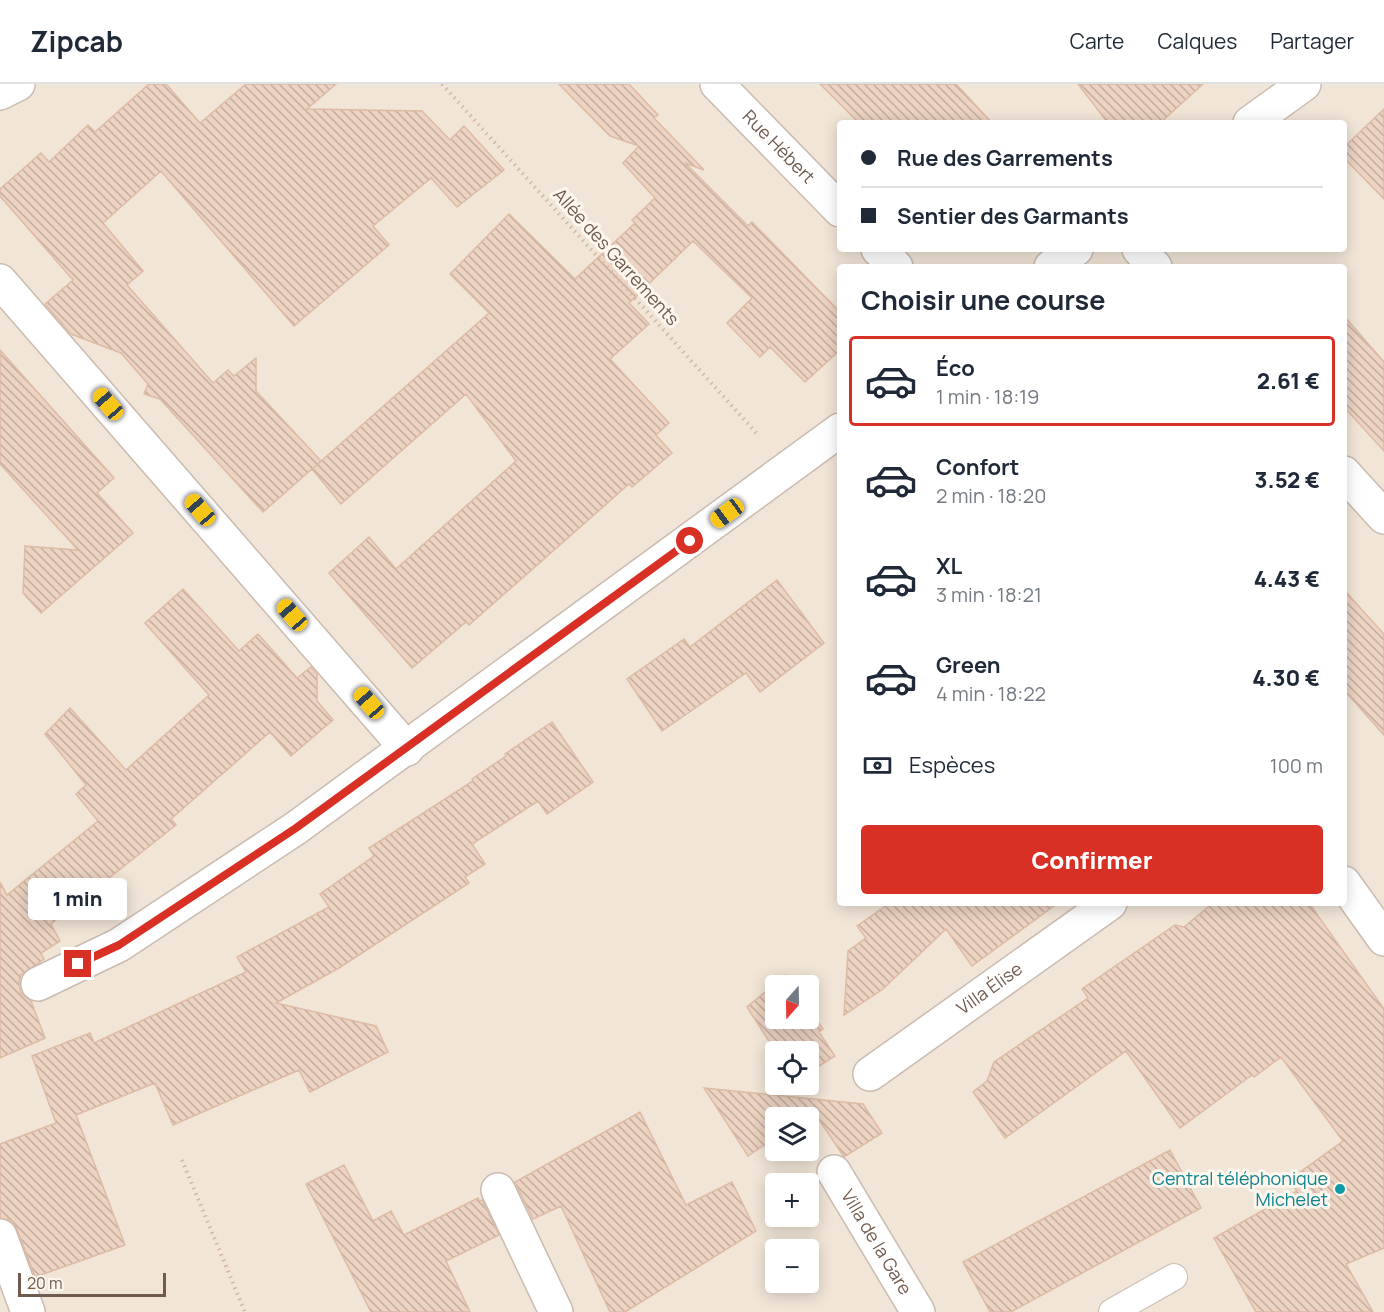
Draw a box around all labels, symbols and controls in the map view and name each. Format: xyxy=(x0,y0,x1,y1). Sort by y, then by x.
text: Zipcab xyxy=(30,22,123,60)
text: Carte xyxy=(1070,27,1124,55)
text: Calques xyxy=(1157,27,1237,55)
text: Partager xyxy=(1270,27,1354,55)
street label: Rue Hébert xyxy=(738,104,821,188)
text: Rue des Garrements xyxy=(897,143,1113,173)
street label: Allée des Garrements xyxy=(549,182,685,330)
text: Sentier des Garmants xyxy=(897,201,1129,231)
text: Choisir une course xyxy=(861,281,1105,318)
text: Éco xyxy=(936,353,975,383)
icon: car xyxy=(864,354,918,408)
text: 2.61 € xyxy=(1257,366,1320,396)
text: 1 min · 18:19 xyxy=(936,383,1039,410)
car xyxy=(89,385,127,423)
text: Confort xyxy=(936,452,1019,482)
icon: car xyxy=(864,453,918,507)
text: 3.52 € xyxy=(1255,465,1320,495)
text: 2 min · 18:20 xyxy=(936,482,1046,509)
car xyxy=(181,491,219,529)
car xyxy=(707,495,747,531)
route start xyxy=(676,527,703,554)
text: XL xyxy=(936,551,962,581)
icon: car xyxy=(864,552,918,606)
text: 4.43 € xyxy=(1254,564,1320,594)
text: 3 min · 18:21 xyxy=(936,581,1042,608)
car xyxy=(273,596,311,634)
text: Green xyxy=(936,650,1001,680)
icon: car xyxy=(864,651,918,705)
text: 4.30 € xyxy=(1252,663,1320,693)
text: 4 min · 18:22 xyxy=(936,680,1046,707)
car xyxy=(350,684,388,722)
icon: cash xyxy=(861,749,894,782)
text: Espèces xyxy=(909,750,995,780)
text: 100 m xyxy=(1270,752,1323,779)
button: Confirmer xyxy=(861,825,1323,894)
callout: 1 min xyxy=(28,877,128,919)
text: 1 min xyxy=(52,885,103,912)
route end xyxy=(64,950,91,977)
street label: Villa Élise xyxy=(951,956,1027,1020)
north arrow xyxy=(765,975,819,1029)
map controls xyxy=(765,975,819,1293)
button: locate xyxy=(765,1041,819,1095)
button: layers xyxy=(765,1107,819,1161)
place label: Central téléphonique Michelet xyxy=(1152,1166,1328,1211)
button: + xyxy=(765,1173,819,1227)
marker: Central téléphonique Michelet xyxy=(1333,1182,1347,1196)
street label: Villa de la Gare xyxy=(836,1185,918,1299)
button: − xyxy=(765,1239,819,1293)
scale bar xyxy=(18,1270,166,1298)
text: 20 m xyxy=(27,1272,63,1294)

